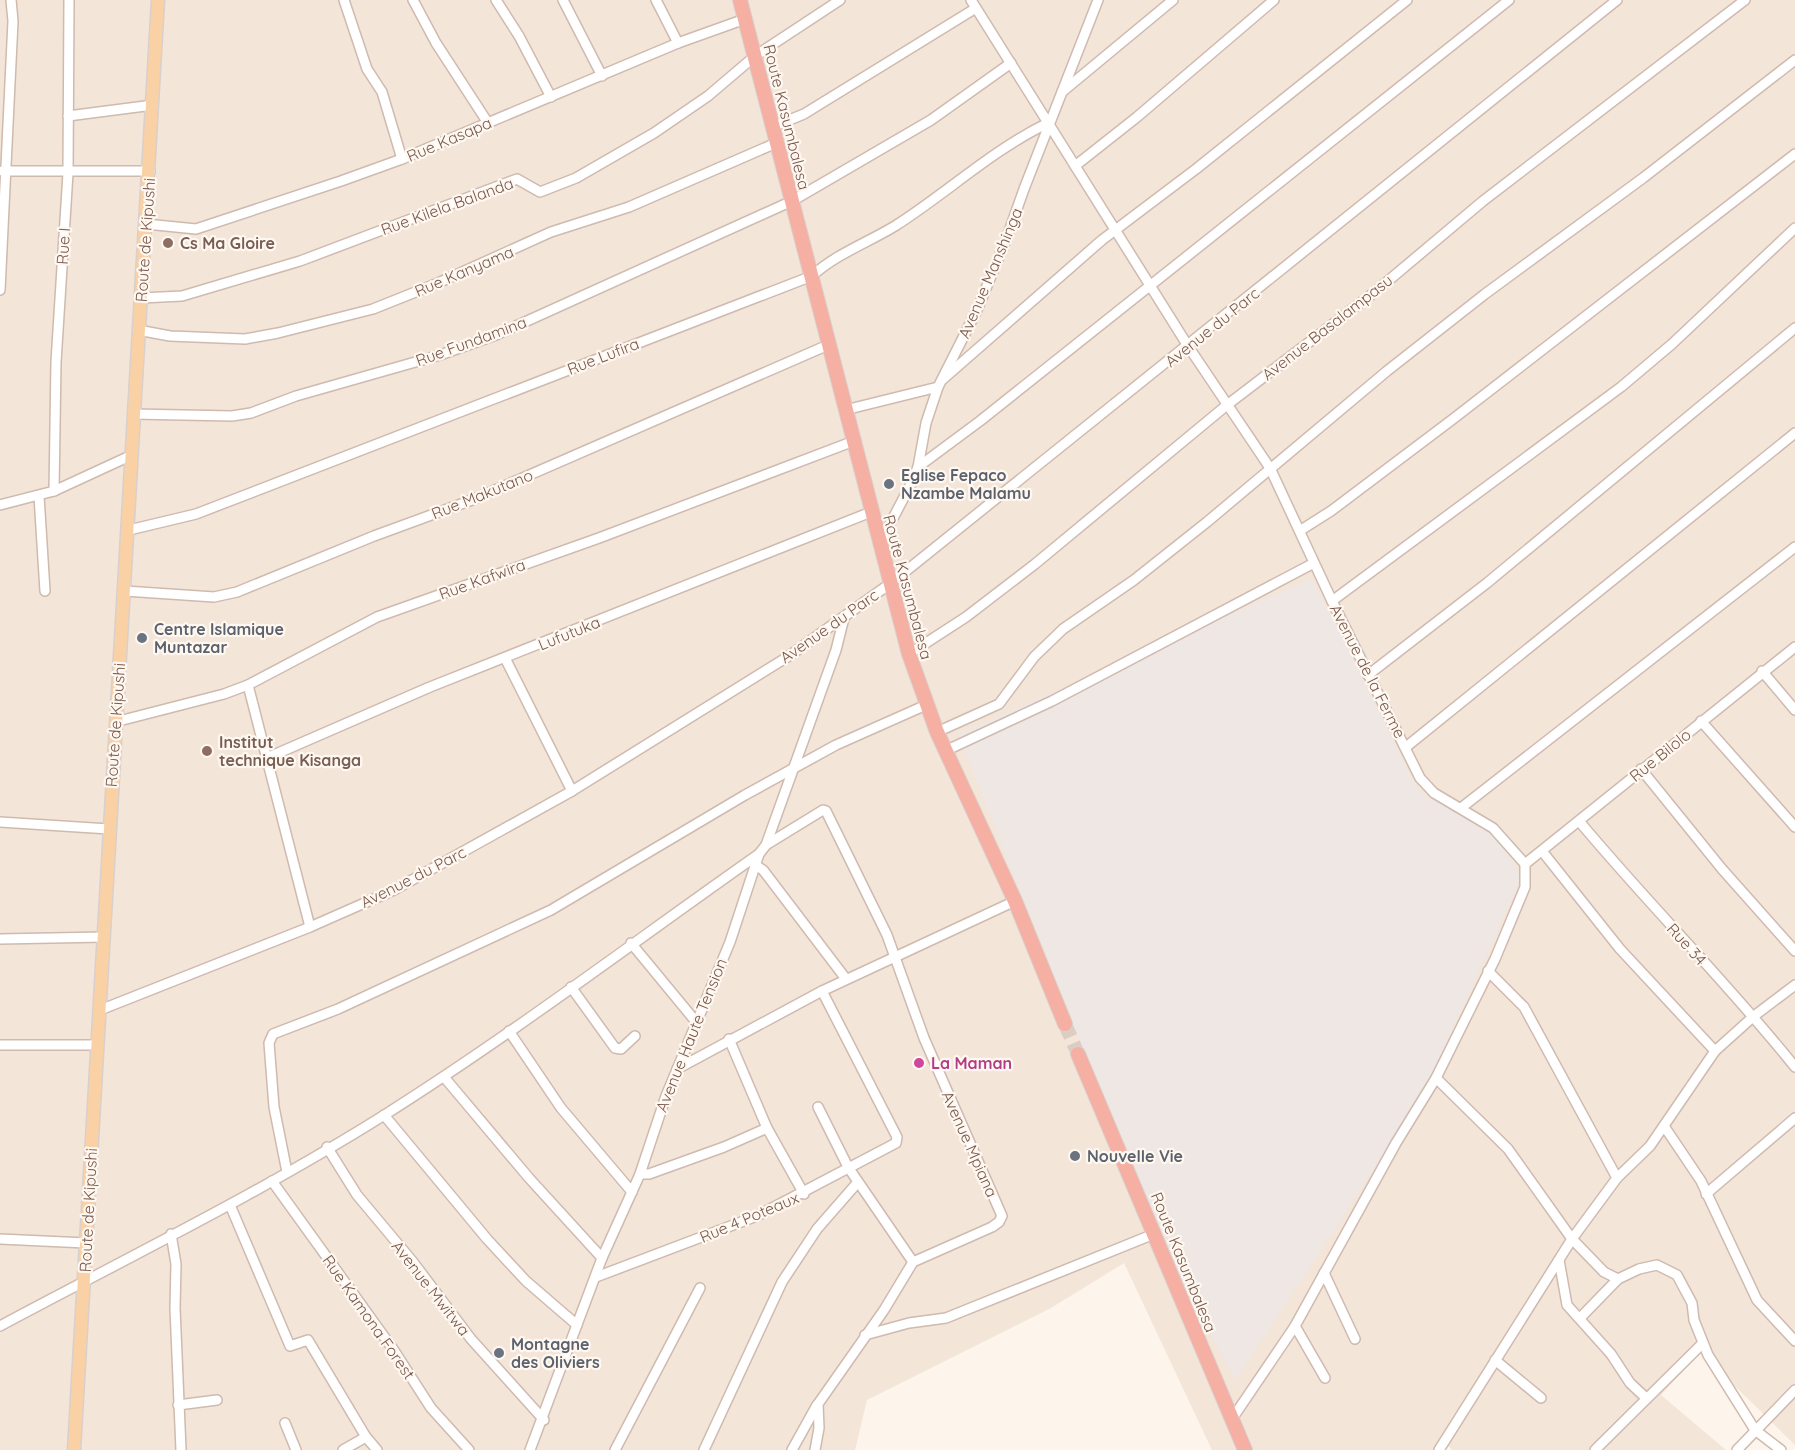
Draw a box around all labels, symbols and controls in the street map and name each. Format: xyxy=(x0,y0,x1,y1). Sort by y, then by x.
street label: Route Kasumbalesa xyxy=(759,42,815,192)
street label: Rue Kasapa xyxy=(404,112,494,166)
street label: Rue Kilela Balanda xyxy=(378,173,516,239)
street label: Route de Kipushi xyxy=(131,177,159,303)
street label: Avenue Manshinga xyxy=(953,205,1027,341)
street label: Rue I xyxy=(52,227,74,265)
place label: Cs Ma Gloire xyxy=(180,233,275,253)
marker: Cs Ma Gloire xyxy=(161,236,175,250)
street label: Rue Kanyama xyxy=(411,241,517,301)
street label: Avenue Basalampasu xyxy=(1258,270,1396,384)
street label: Avenue du Parc xyxy=(1161,283,1263,371)
street label: Rue Fundamina xyxy=(413,312,529,370)
street label: Rue Lufira xyxy=(564,333,642,379)
street label: Rue Makutano xyxy=(428,465,536,523)
place label: Eglise Fepaco Nzambe Malamu xyxy=(901,465,1031,503)
marker: Eglise Fepaco Nzambe Malamu xyxy=(882,477,896,491)
street label: Route Kasumbalesa xyxy=(879,512,937,662)
street label: Rue Kafwira xyxy=(436,554,528,604)
street label: Avenue du Parc xyxy=(776,585,882,667)
street label: Avenue de la Ferme xyxy=(1326,601,1410,741)
street label: Lufutuka xyxy=(535,612,603,654)
place label: Centre Islamique Muntazar xyxy=(154,619,284,657)
marker: Centre Islamique Muntazar xyxy=(135,631,149,645)
street label: Route de Kipushi xyxy=(101,662,129,788)
street label: Rue Bilolo xyxy=(1625,724,1695,786)
place label: Institut technique Kisanga xyxy=(219,732,361,770)
marker: Institut technique Kisanga xyxy=(200,744,214,758)
street label: Avenue du Parc xyxy=(357,842,469,912)
street label: Rue 34 xyxy=(1663,919,1711,969)
street label: Avenue Haute Tension xyxy=(651,955,731,1115)
place label: La Maman xyxy=(931,1053,1012,1073)
marker: La Maman xyxy=(912,1056,926,1070)
street label: Avenue Mpiana xyxy=(938,1088,1002,1200)
place label: Nouvelle Vie xyxy=(1087,1146,1183,1166)
street label: Route de Kipushi xyxy=(75,1147,101,1273)
marker: Nouvelle Vie xyxy=(1068,1149,1082,1163)
street label: Rue 4 Poteaux xyxy=(696,1187,802,1247)
street label: Route Kasumbalesa xyxy=(1147,1189,1221,1335)
street label: Avenue Mwitwa xyxy=(388,1236,474,1340)
street label: Rue Kamona Forest xyxy=(319,1251,419,1383)
place label: Montagne des Oliviers xyxy=(511,1334,600,1372)
marker: Montagne des Oliviers xyxy=(492,1346,506,1360)

